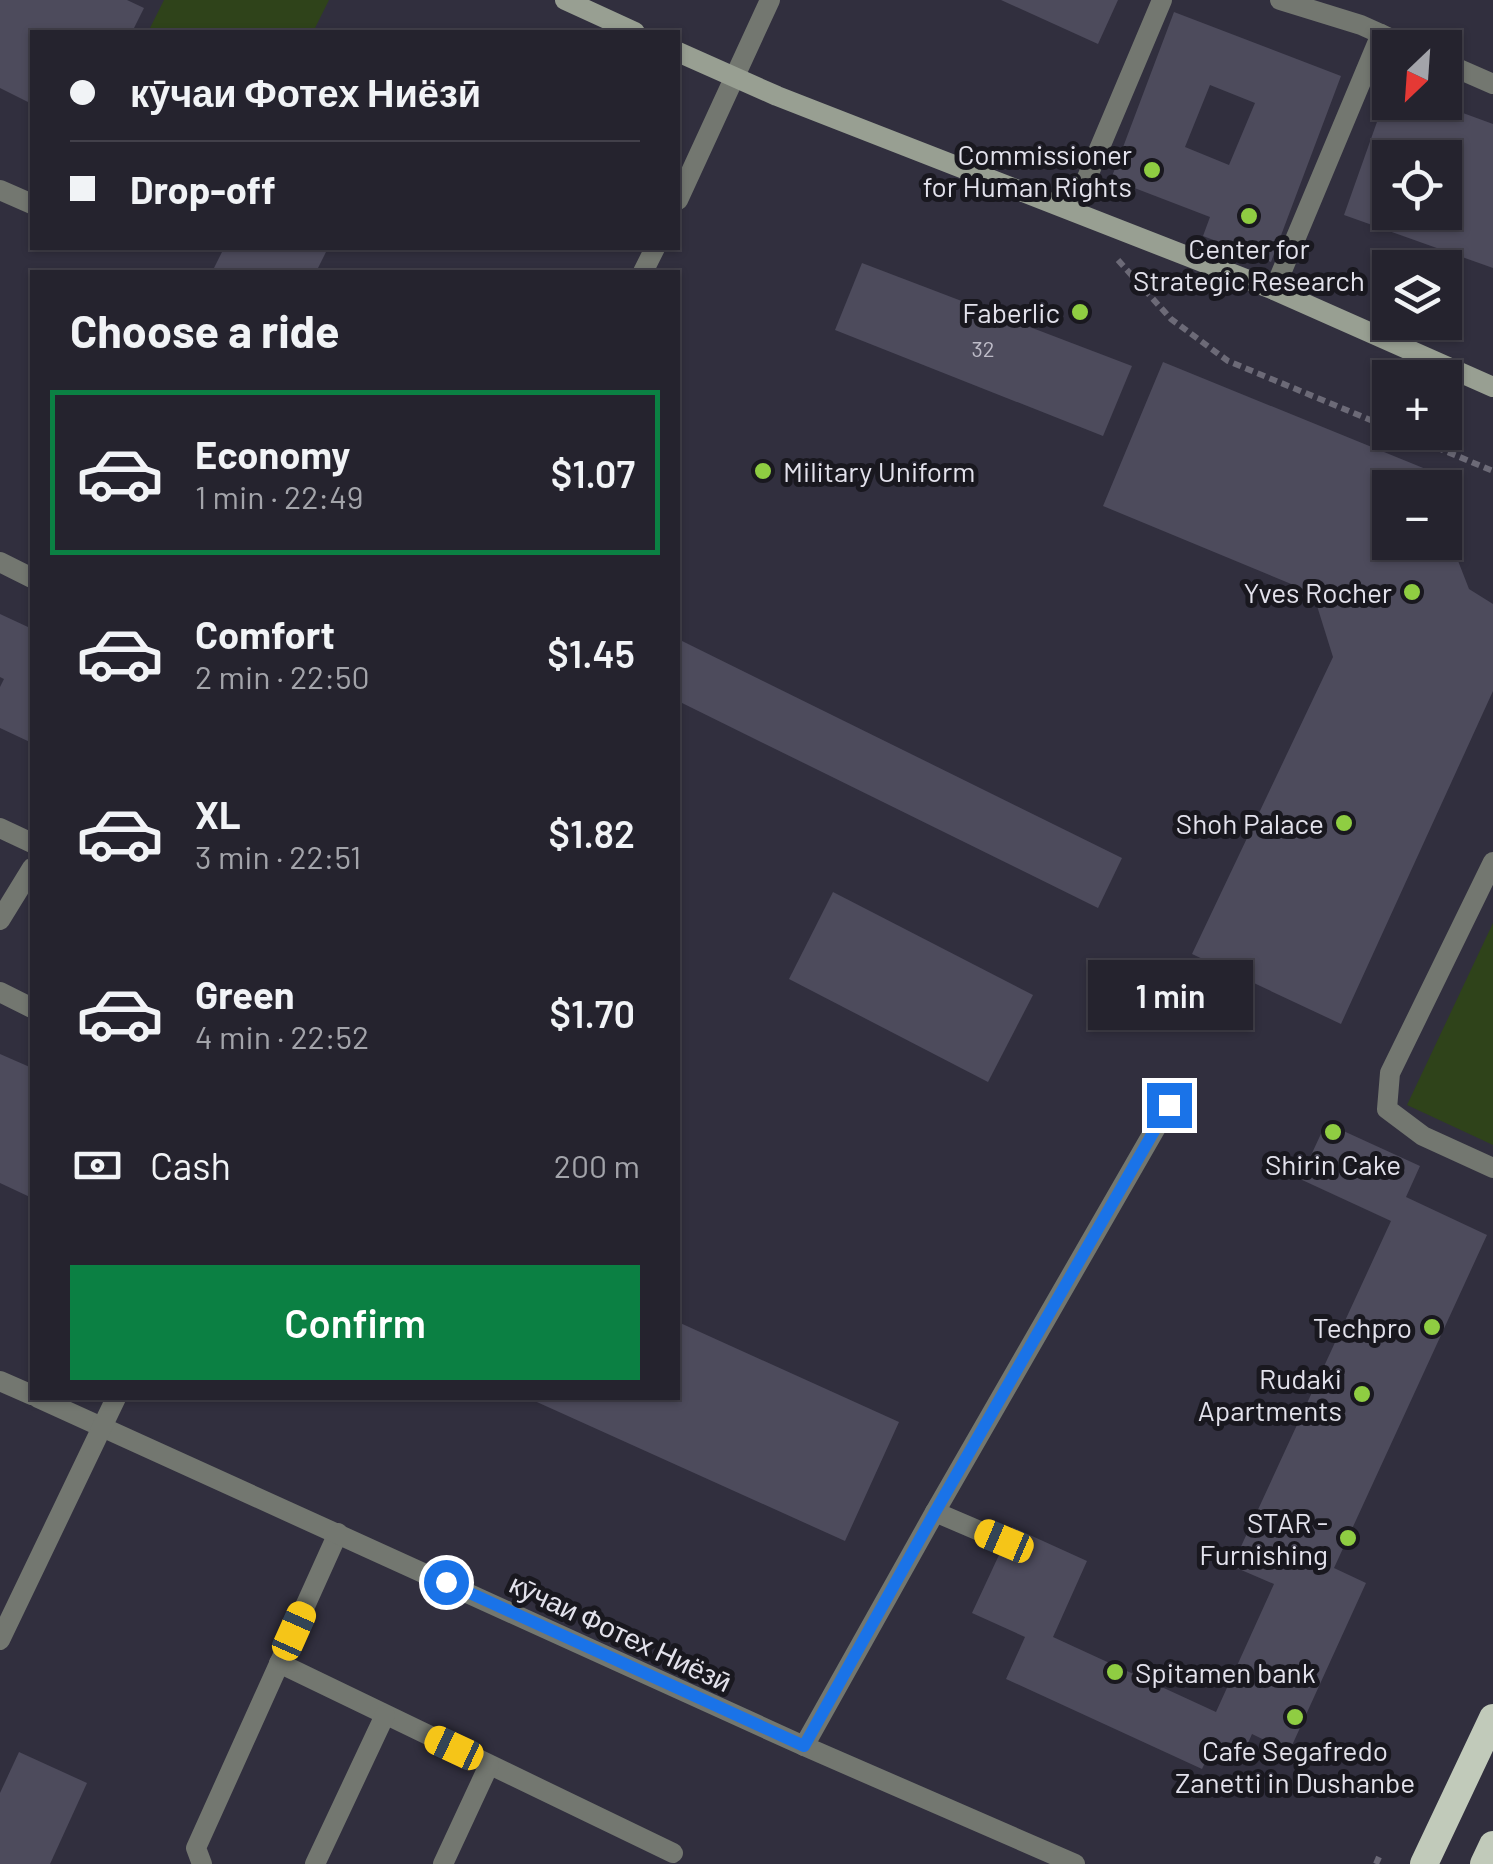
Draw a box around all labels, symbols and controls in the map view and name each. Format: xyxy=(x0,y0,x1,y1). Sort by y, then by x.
north arrow xyxy=(1372,30,1462,120)
map controls xyxy=(1372,30,1462,560)
text: кӯчаи Фотех Ниёзӣ xyxy=(130,69,481,115)
place label: Commissioner for Human Rights xyxy=(923,137,1132,203)
button: locate xyxy=(1372,140,1462,230)
marker: Commissioner for Human Rights xyxy=(1141,159,1163,181)
text: Drop-off xyxy=(130,166,276,212)
marker: Center for Strategic Research xyxy=(1238,205,1260,227)
place label: Center for Strategic Research xyxy=(1133,231,1365,297)
button: layers xyxy=(1372,250,1462,340)
place label: Faberlic xyxy=(962,295,1060,329)
marker: Faberlic xyxy=(1069,301,1091,323)
text: Choose a ride xyxy=(70,303,340,357)
house number: 32 xyxy=(971,335,995,361)
button: + xyxy=(1372,360,1462,450)
icon: car xyxy=(75,428,165,518)
text: Economy xyxy=(195,431,350,477)
text: $1.07 xyxy=(551,450,635,496)
place label: Military Uniform xyxy=(783,454,975,488)
marker: Military Uniform xyxy=(752,460,774,482)
button: − xyxy=(1372,470,1462,560)
text: 1 min · 22:49 xyxy=(195,477,363,515)
place label: Yves Rocher xyxy=(1244,575,1392,609)
marker: Yves Rocher xyxy=(1401,581,1423,603)
icon: car xyxy=(75,608,165,698)
text: Comfort xyxy=(195,611,335,657)
text: $1.45 xyxy=(547,630,635,676)
text: 2 min · 22:50 xyxy=(195,657,370,695)
icon: car xyxy=(75,788,165,878)
text: XL xyxy=(195,791,241,837)
place label: Shoh Palace xyxy=(1176,806,1324,840)
text: $1.82 xyxy=(548,810,635,856)
marker: Shoh Palace xyxy=(1333,812,1355,834)
text: 3 min · 22:51 xyxy=(195,837,361,875)
callout: 1 min xyxy=(1086,960,1252,1030)
icon: car xyxy=(75,968,165,1058)
text: Green xyxy=(195,971,295,1017)
text: 1 min xyxy=(1136,976,1205,1014)
text: $1.70 xyxy=(550,990,635,1036)
text: 4 min · 22:52 xyxy=(195,1017,369,1055)
route end xyxy=(1147,1083,1192,1128)
marker: Shirin Cake xyxy=(1322,1121,1344,1143)
icon: cash xyxy=(70,1138,125,1193)
text: Cash xyxy=(150,1142,231,1188)
text: 200 m xyxy=(554,1146,640,1184)
place label: Shirin Cake xyxy=(1265,1147,1401,1181)
button: Confirm xyxy=(70,1265,640,1380)
place label: Techpro xyxy=(1313,1310,1412,1344)
marker: Techpro xyxy=(1421,1316,1443,1338)
place label: Rudaki Apartments xyxy=(1198,1361,1342,1427)
marker: Rudaki Apartments xyxy=(1351,1383,1373,1405)
place label: STAR - Furnishing xyxy=(1199,1505,1328,1571)
car xyxy=(971,1515,1037,1567)
marker: STAR - Furnishing xyxy=(1337,1527,1359,1549)
route start xyxy=(424,1560,469,1605)
street label: кӯчаи Фотех Ниёзӣ xyxy=(505,1566,737,1698)
car xyxy=(268,1597,320,1665)
place label: Spitamen bank xyxy=(1135,1655,1316,1689)
marker: Spitamen bank xyxy=(1104,1661,1126,1683)
marker: Cafe Segafredo Zanetti in Dushanbe xyxy=(1284,1706,1306,1728)
car xyxy=(420,1722,488,1774)
place label: Cafe Segafredo Zanetti in Dushanbe xyxy=(1175,1733,1415,1799)

